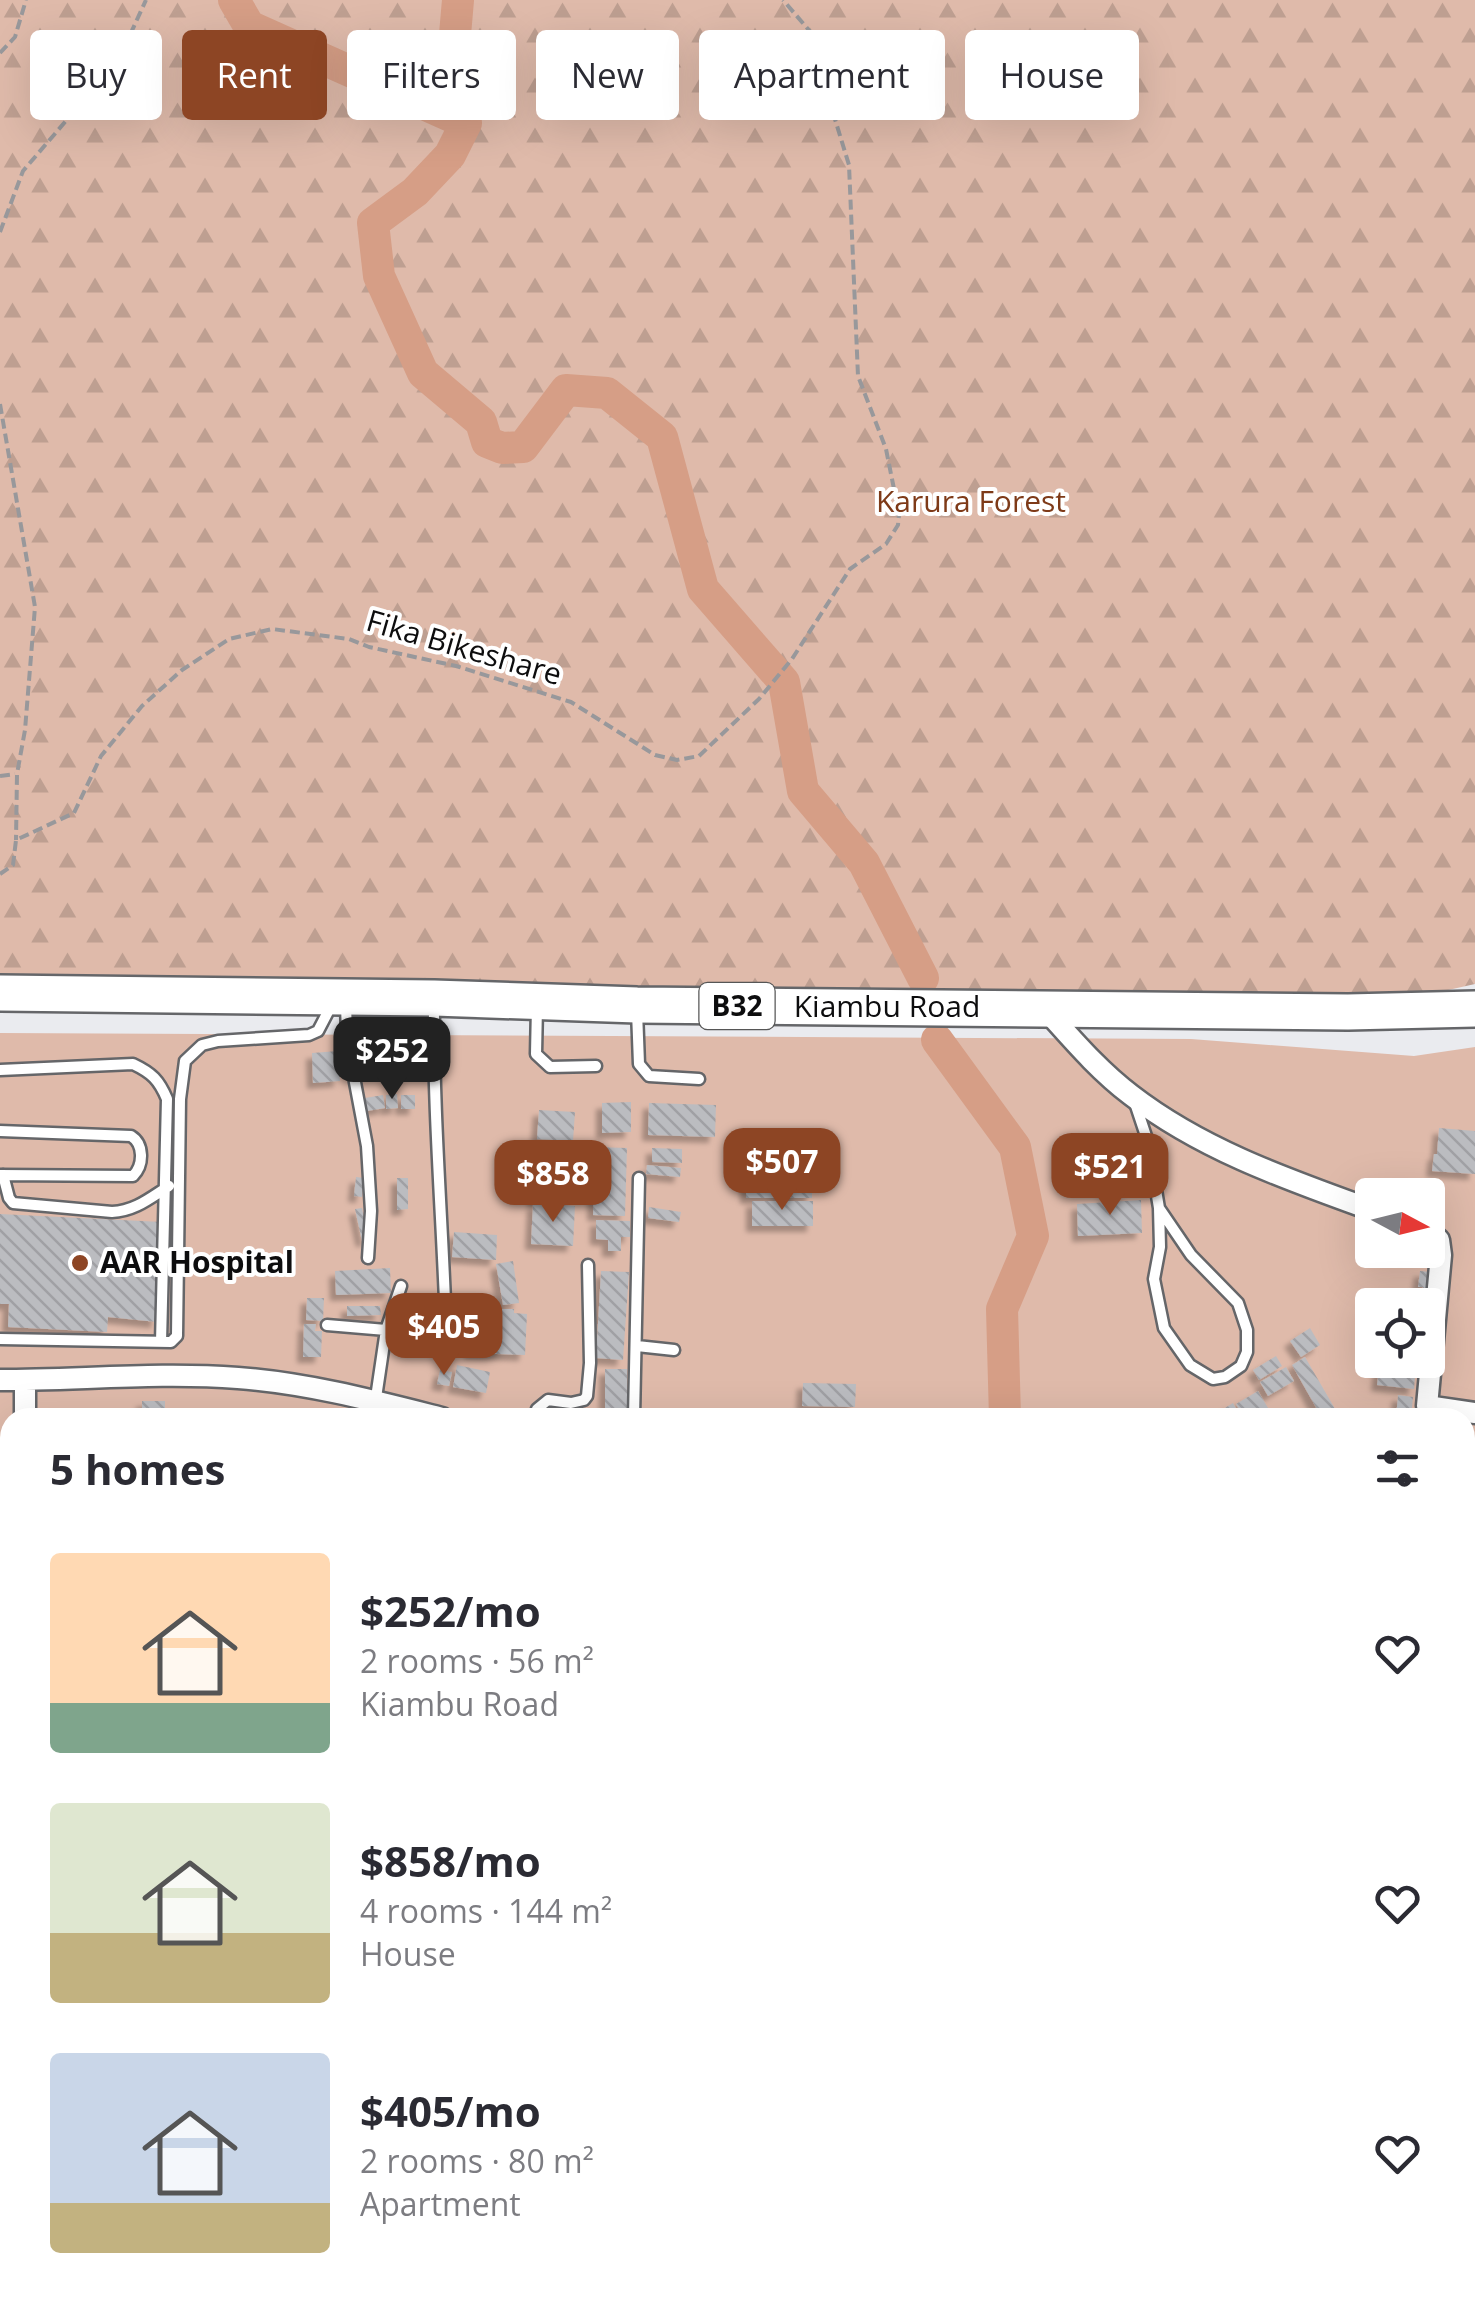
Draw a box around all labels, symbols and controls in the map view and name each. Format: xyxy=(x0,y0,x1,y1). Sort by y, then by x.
chip: Buy xyxy=(30,30,162,120)
chip: Rent xyxy=(182,30,327,120)
chip: Filters xyxy=(347,30,516,120)
chip: New xyxy=(536,30,679,120)
chip: Apartment xyxy=(699,30,945,120)
chip: House xyxy=(965,30,1139,120)
park label: Karura Forest xyxy=(876,480,1066,521)
street label: Fika Bikeshare xyxy=(362,599,567,694)
road number: B32 xyxy=(700,983,774,1029)
street label: Kiambu Road xyxy=(794,985,980,1026)
pin: $252 xyxy=(333,1017,451,1102)
text: $252 xyxy=(355,1028,429,1071)
pin: $507 xyxy=(723,1128,841,1213)
pin: $521 xyxy=(1051,1133,1169,1218)
text: $507 xyxy=(745,1139,819,1182)
pin: $858 xyxy=(494,1140,612,1225)
text: $521 xyxy=(1073,1144,1147,1187)
text: $858 xyxy=(516,1151,590,1194)
north arrow xyxy=(1355,1178,1445,1268)
map controls xyxy=(1355,1178,1445,1378)
place label: AAR Hospital xyxy=(100,1241,294,1282)
marker: AAR Hospital xyxy=(69,1252,91,1274)
button: locate xyxy=(1355,1288,1445,1378)
pin: $405 xyxy=(385,1293,503,1378)
text: $405 xyxy=(407,1304,481,1347)
text: 5 homes xyxy=(50,1440,225,1497)
icon: filters xyxy=(1370,1441,1425,1496)
text: $252/mo xyxy=(360,1582,541,1639)
icon: home xyxy=(130,1593,250,1713)
icon: heart xyxy=(1370,1626,1425,1681)
text: 2 rooms · 56 m² xyxy=(360,1639,594,1682)
text: Kiambu Road xyxy=(360,1682,559,1725)
text: $858/mo xyxy=(360,1832,541,1889)
icon: home xyxy=(130,1843,250,1963)
icon: heart xyxy=(1370,1876,1425,1931)
text: 4 rooms · 144 m² xyxy=(360,1889,612,1932)
text: House xyxy=(360,1932,456,1975)
text: $405/mo xyxy=(360,2082,541,2139)
icon: home xyxy=(130,2093,250,2213)
icon: heart xyxy=(1370,2126,1425,2181)
text: 2 rooms · 80 m² xyxy=(360,2139,594,2182)
text: Apartment xyxy=(360,2182,521,2225)

